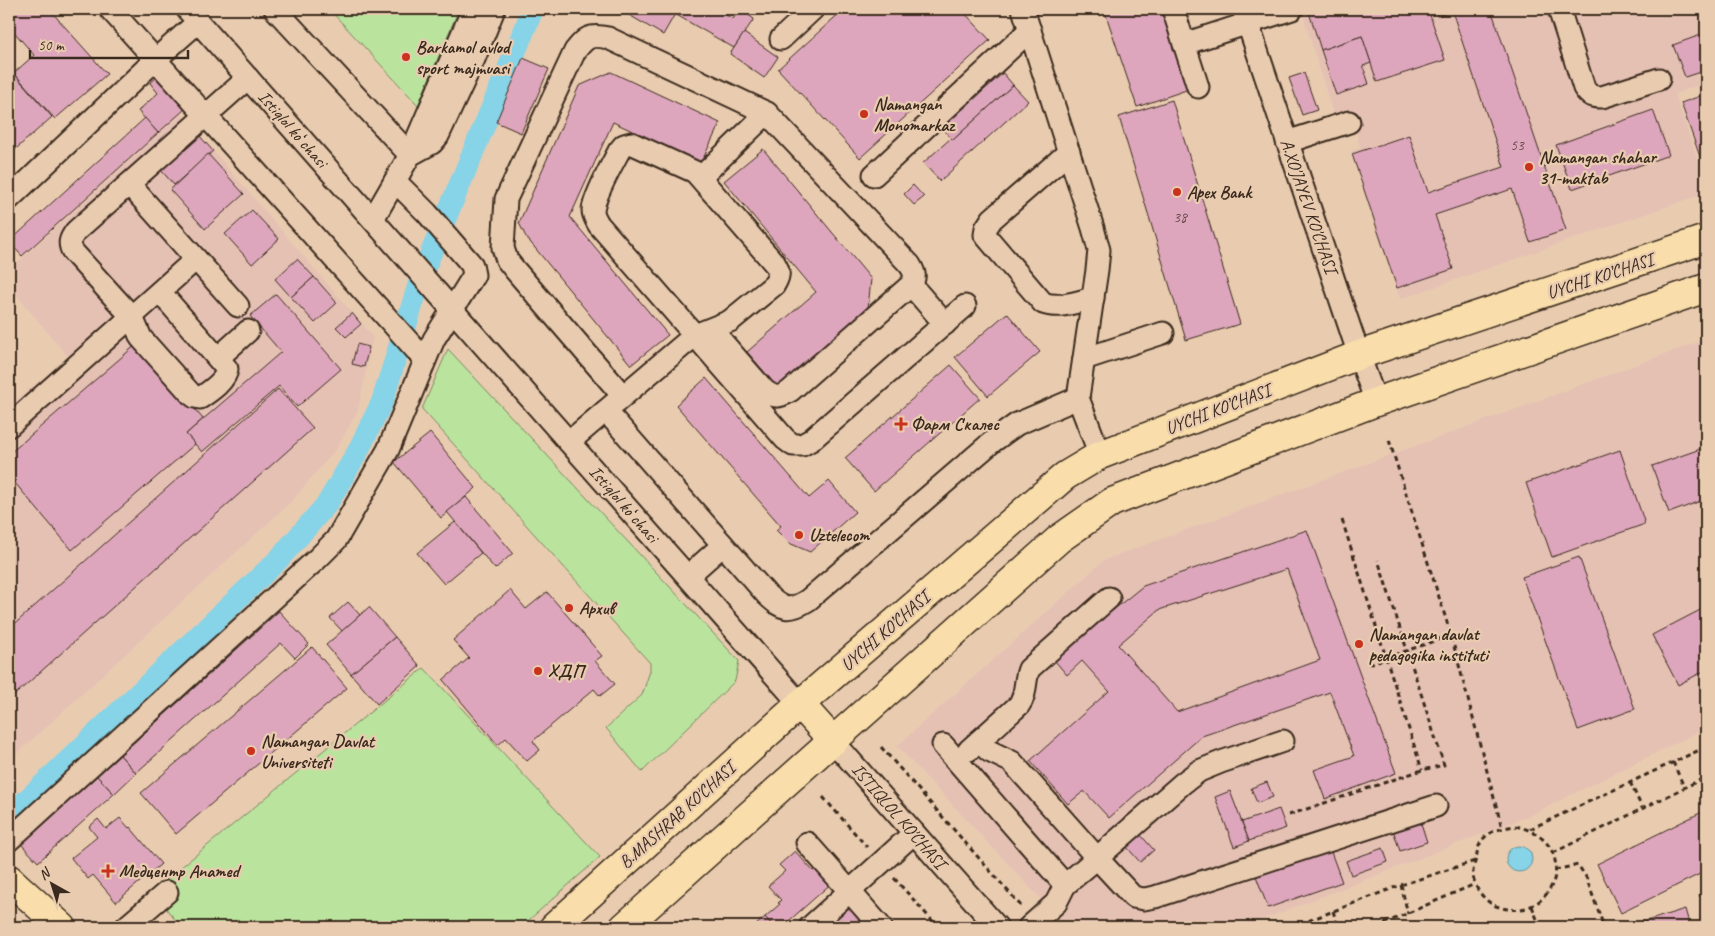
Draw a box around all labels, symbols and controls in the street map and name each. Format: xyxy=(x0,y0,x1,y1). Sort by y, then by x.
scale bar xyxy=(30,28,188,60)
text: 50 m xyxy=(38,36,65,55)
place label: Barkamol avlod sport majmuasi xyxy=(416,36,512,79)
marker: Barkamol avlod sport majmuasi xyxy=(400,51,412,63)
street label: Istiqlol koʻchasi xyxy=(254,86,334,174)
place label: Namangan Monomarkaz xyxy=(874,93,956,136)
marker: Namangan Monomarkaz xyxy=(858,108,870,120)
street label: A.XO'JAYEV KO'CHASI xyxy=(1276,136,1344,280)
house number: 53 xyxy=(1510,136,1525,155)
place label: Namangan shahar 31-maktab xyxy=(1539,146,1658,189)
marker: Namangan shahar 31-maktab xyxy=(1523,161,1535,173)
place label: Apex Bank xyxy=(1187,181,1254,203)
marker: Apex Bank xyxy=(1171,186,1183,198)
house number: 38 xyxy=(1173,208,1188,227)
street label: UYCHI KO’CHASI xyxy=(1544,247,1660,304)
street label: UYCHI KO’CHASI xyxy=(1162,378,1277,439)
place label: Фарм Скалес xyxy=(911,413,1000,435)
marker: Фарм Скалес xyxy=(895,418,907,430)
street label: Istiqlol koʻchasi xyxy=(585,461,665,549)
place label: Uztelecom xyxy=(809,524,870,546)
marker: Uztelecom xyxy=(793,529,805,541)
street label: UYCHI KO’CHASI xyxy=(836,584,937,676)
place label: Архив xyxy=(579,597,618,619)
marker: Архив xyxy=(563,602,575,614)
place label: Namangan davlat pedagogika instituti xyxy=(1369,623,1490,666)
marker: Namangan davlat pedagogika instituti xyxy=(1353,638,1365,650)
place label: ХДП xyxy=(548,660,587,682)
marker: ХДП xyxy=(532,665,544,677)
place label: Namangan Davlat Universiteti xyxy=(261,730,376,773)
marker: Namangan Davlat Universiteti xyxy=(245,745,257,757)
street label: B.MASHRAB KO'CHASI xyxy=(614,755,742,873)
street label: ISTIQLOL KO'CHASI xyxy=(847,759,953,876)
north arrow xyxy=(28,858,78,908)
place label: Медцентр Anamed xyxy=(119,860,241,882)
text: N xyxy=(35,863,55,884)
marker: Медцентр Anamed xyxy=(101,864,115,878)

